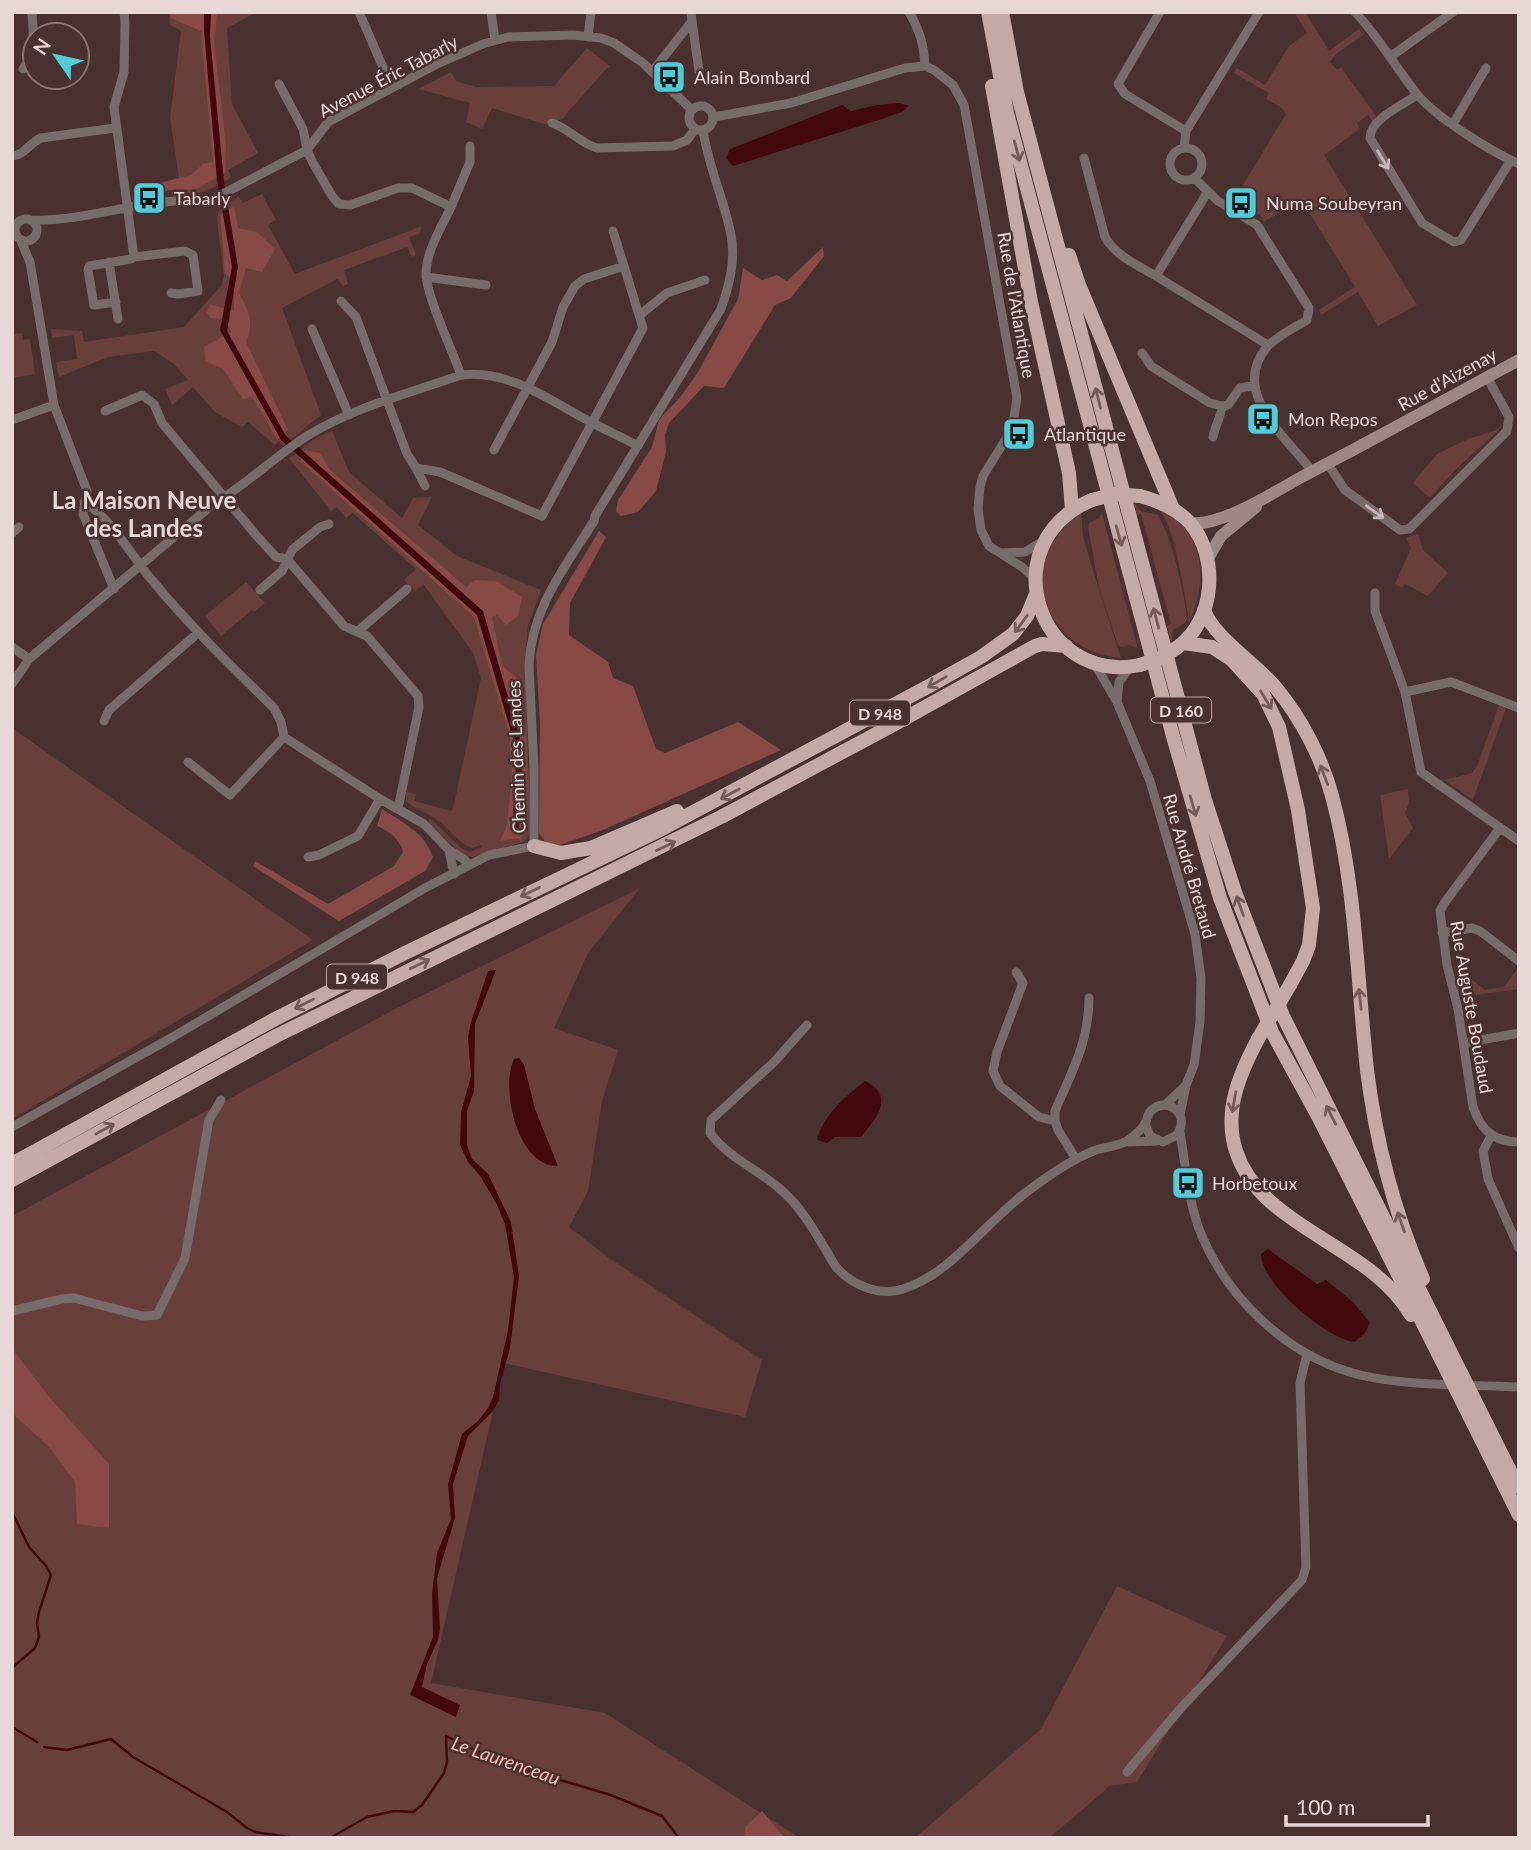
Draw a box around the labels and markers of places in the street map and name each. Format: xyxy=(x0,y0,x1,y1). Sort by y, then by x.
bus stop icon: Alain Bombard xyxy=(650,58,688,96)
place label: Alain Bombard xyxy=(694,66,810,88)
bus stop icon: Tabarly xyxy=(130,179,168,217)
bus stop icon: Numa Soubeyran xyxy=(1222,184,1260,222)
place label: Tabarly xyxy=(174,187,231,209)
place label: Numa Soubeyran xyxy=(1266,192,1402,214)
bus stop icon: Mon Repos xyxy=(1244,400,1282,438)
place label: Mon Repos xyxy=(1288,408,1378,430)
bus stop icon: Atlantique xyxy=(1000,415,1038,453)
place label: Atlantique xyxy=(1044,423,1126,445)
bus stop icon: Horbetoux xyxy=(1169,1164,1207,1202)
place label: Horbetoux xyxy=(1212,1172,1297,1194)

